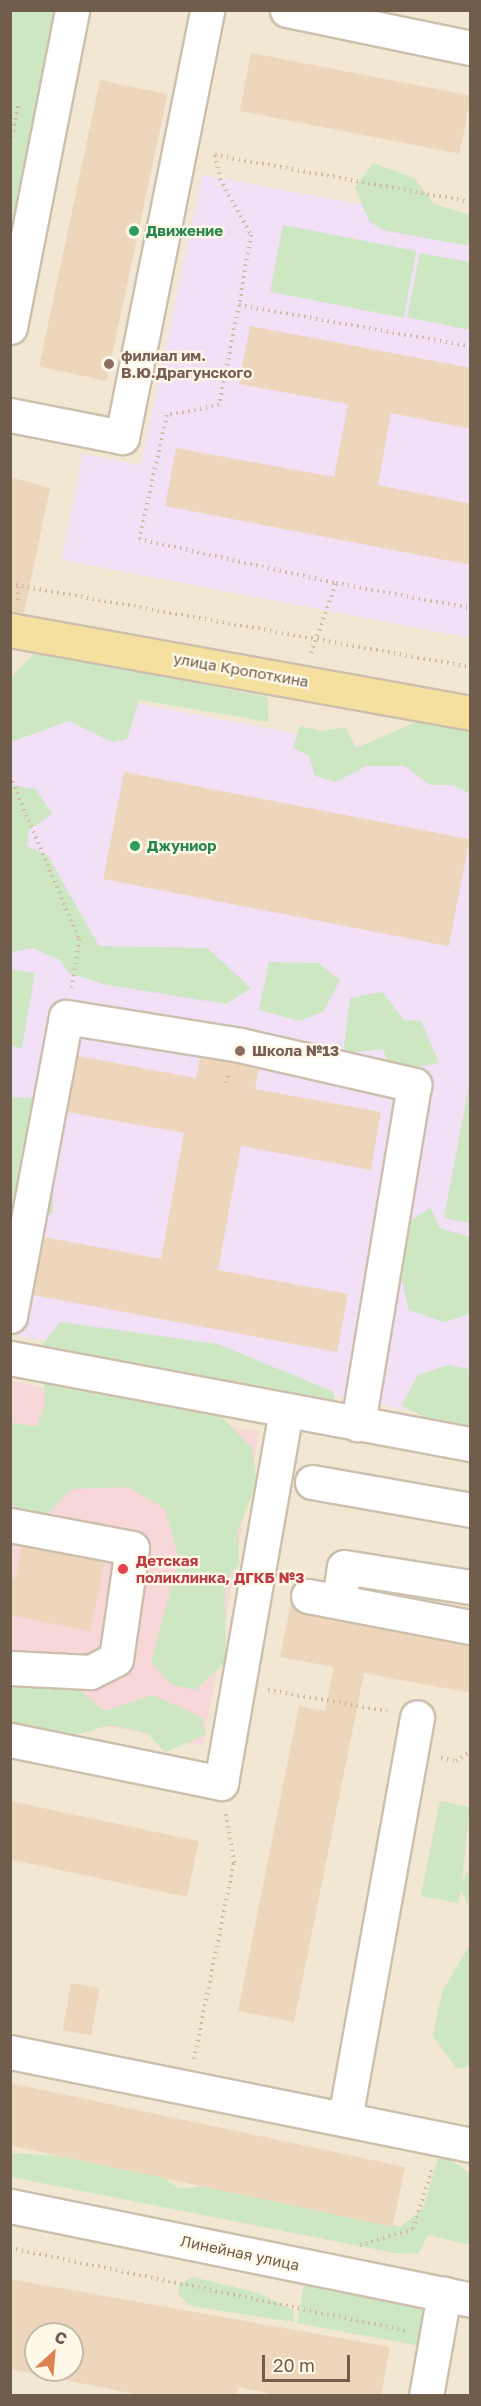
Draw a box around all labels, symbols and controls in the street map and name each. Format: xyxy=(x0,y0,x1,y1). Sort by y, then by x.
place label: Движение xyxy=(146,222,223,240)
marker: Движение xyxy=(127,224,141,238)
place label: филиал им. В.Ю.Драгунского xyxy=(121,346,252,381)
marker: филиал им. В.Ю.Драгунского xyxy=(102,357,116,371)
street label: улица Кропоткина xyxy=(172,649,310,691)
place label: Джуниор xyxy=(147,837,217,855)
marker: Джуниор xyxy=(128,839,142,853)
place label: Школа №13 xyxy=(252,1042,339,1060)
marker: Школа №13 xyxy=(233,1044,247,1058)
place label: Детская поликлинка, ДГКБ №3 xyxy=(136,1551,304,1586)
marker: Детская поликлинка, ДГКБ №3 xyxy=(114,1560,132,1578)
street label: Линейная улица xyxy=(179,2232,301,2274)
north arrow xyxy=(24,2322,84,2382)
text: С xyxy=(52,2326,71,2349)
scale bar xyxy=(265,2343,354,2381)
text: 20 m xyxy=(273,2354,315,2376)

